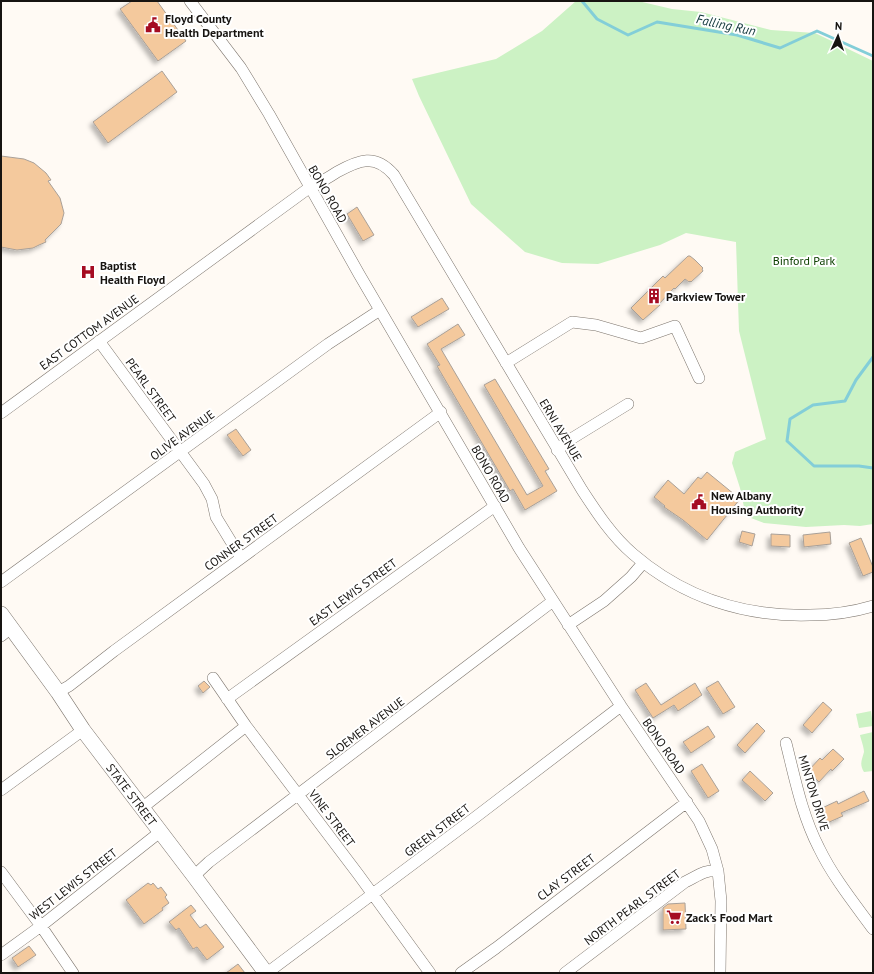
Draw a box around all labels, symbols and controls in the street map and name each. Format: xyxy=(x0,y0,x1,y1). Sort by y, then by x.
water label: Falling Run xyxy=(695,10,758,40)
place label: Floyd County Health Department xyxy=(165,11,265,40)
public building icon: Floyd County Health Department xyxy=(144,16,162,34)
north arrow xyxy=(818,16,858,56)
text: N xyxy=(835,19,843,33)
street label: BONO ROAD xyxy=(305,162,351,226)
park label: Binford Park xyxy=(773,253,836,268)
place label: Baptist Health Floyd xyxy=(100,258,165,287)
hospital icon: Baptist Health Floyd xyxy=(79,263,97,281)
building icon: Parkview Tower xyxy=(645,287,663,305)
place label: Parkview Tower xyxy=(666,289,746,304)
street label: EAST COTTOM AVENUE xyxy=(36,291,142,373)
street label: PEARL STREET xyxy=(123,355,180,425)
street label: ERNI AVENUE xyxy=(537,396,585,464)
street label: OLIVE AVENUE xyxy=(147,407,217,463)
street label: BONO ROAD xyxy=(468,442,514,506)
place label: New Albany Housing Authority xyxy=(711,488,804,517)
public building icon: New Albany Housing Authority xyxy=(690,493,708,511)
street label: CONNER STREET xyxy=(201,510,281,574)
street label: EAST LEWIS STREET xyxy=(306,555,400,629)
street label: SLOEMER AVENUE xyxy=(323,694,407,762)
street label: BONO ROAD xyxy=(639,715,689,777)
street label: MINTON DRIVE xyxy=(795,753,833,833)
street label: STATE STREET xyxy=(103,760,161,829)
street label: VINE STREET xyxy=(305,786,359,850)
street label: GREEN STREET xyxy=(401,800,473,860)
street label: WEST LEWIS STREET xyxy=(26,845,120,923)
street label: CLAY STREET xyxy=(534,850,598,904)
street label: NORTH PEARL STREET xyxy=(581,866,683,948)
supermarket icon: Zack's Food Mart xyxy=(665,908,683,926)
place label: Zack's Food Mart xyxy=(686,910,773,925)

